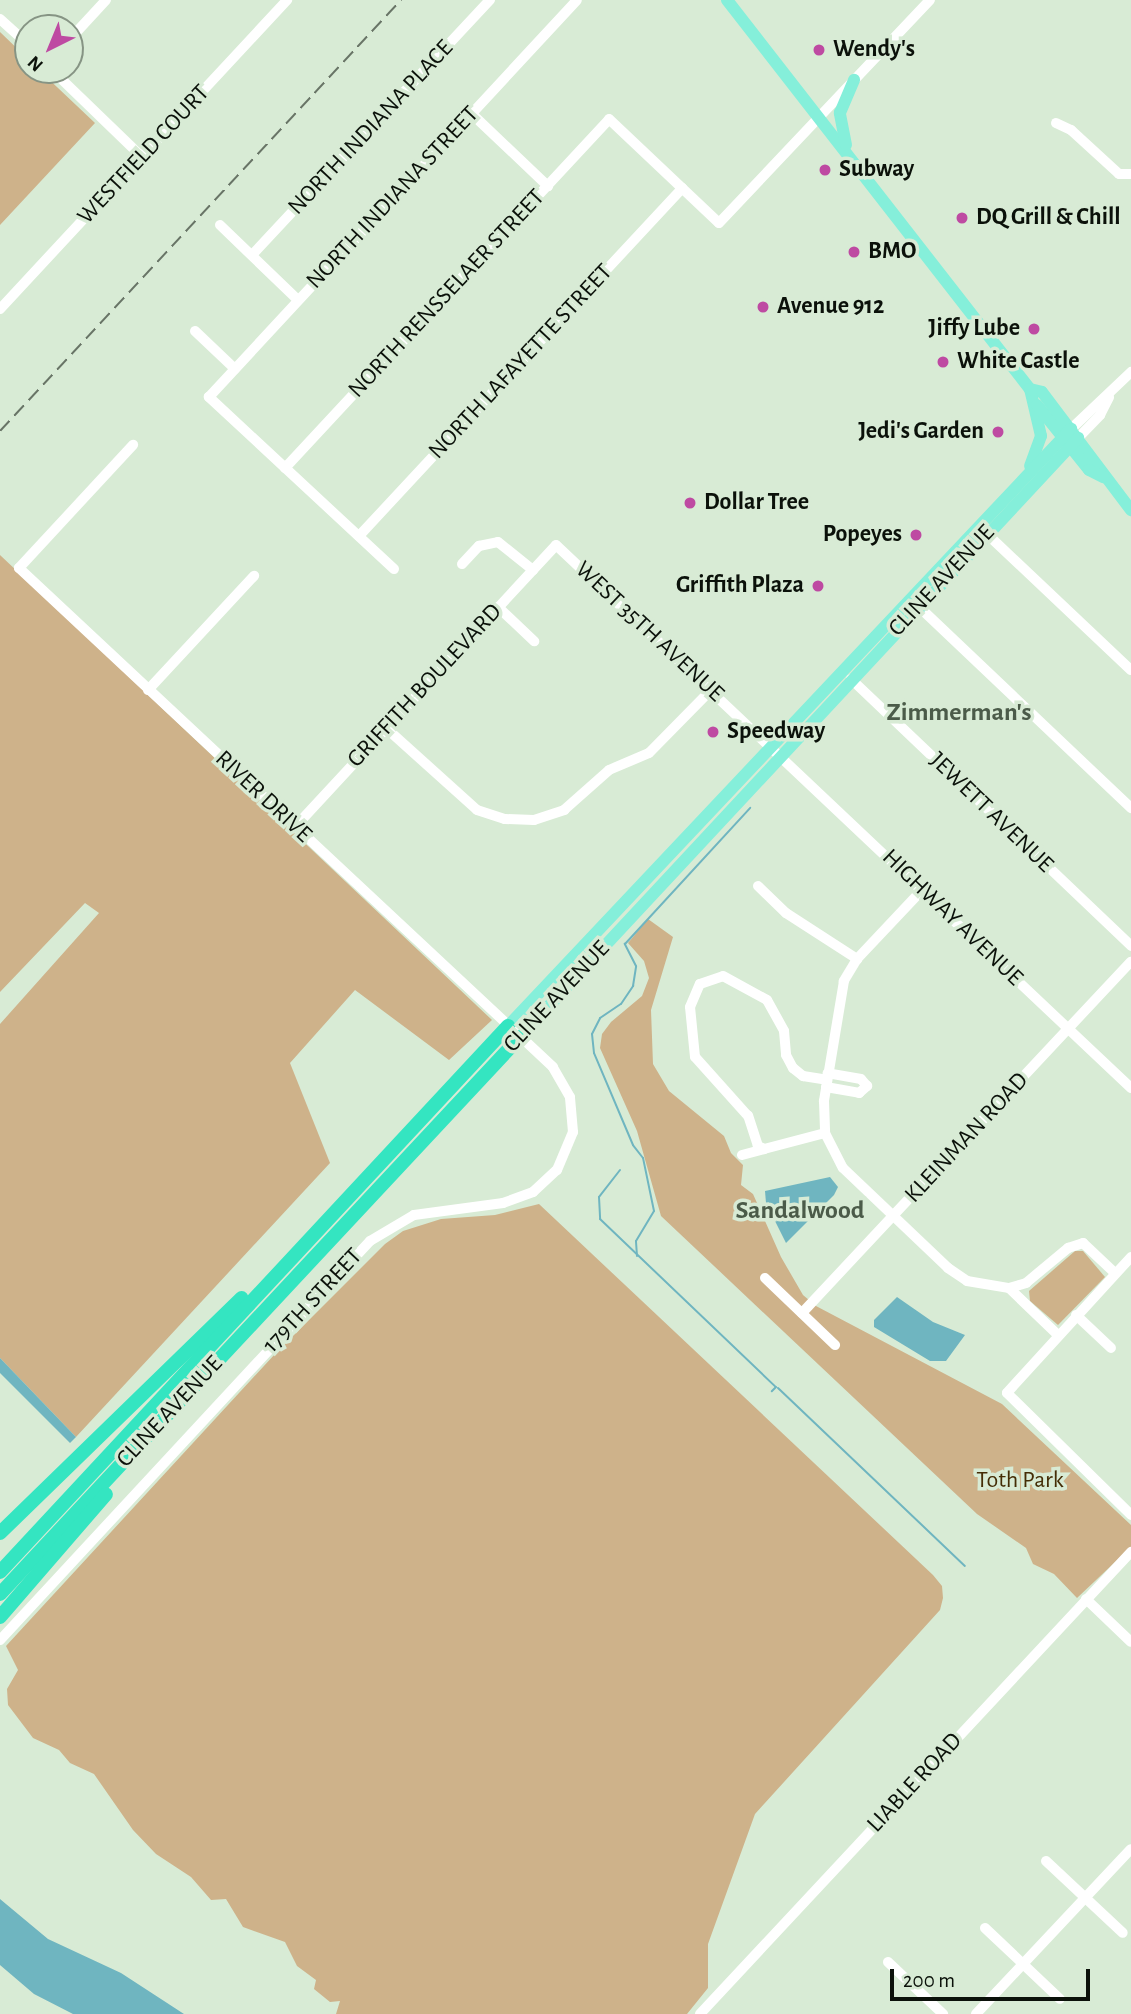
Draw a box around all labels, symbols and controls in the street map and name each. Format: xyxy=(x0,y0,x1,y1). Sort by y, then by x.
north arrow xyxy=(14,14,84,84)
street label: NORTH INDIANA PLACE xyxy=(282,35,460,221)
place label: Wendy's xyxy=(833,36,915,64)
marker: Wendy's xyxy=(811,42,827,58)
text: N xyxy=(24,52,47,75)
street label: WESTFIELD COURT xyxy=(72,79,216,231)
street label: NORTH INDIANA STREET xyxy=(301,101,485,295)
place label: Subway xyxy=(839,156,914,184)
marker: Subway xyxy=(817,162,833,178)
street label: NORTH RENSSELAER STREET xyxy=(343,184,551,404)
place label: DQ Grill & Chill xyxy=(976,204,1121,232)
marker: DQ Grill & Chill xyxy=(954,210,970,226)
place label: BMO xyxy=(868,238,916,266)
marker: BMO xyxy=(846,244,862,260)
street label: NORTH LAFAYETTE STREET xyxy=(423,258,619,466)
place label: Avenue 912 xyxy=(777,293,884,321)
marker: Avenue 912 xyxy=(755,299,771,315)
place label: Jiffy Lube xyxy=(928,315,1020,343)
marker: Jiffy Lube xyxy=(1026,321,1042,337)
place label: White Castle xyxy=(957,348,1080,376)
marker: White Castle xyxy=(935,354,951,370)
place label: Jedi's Garden xyxy=(858,418,984,446)
marker: Jedi's Garden xyxy=(990,424,1006,440)
place label: Dollar Tree xyxy=(704,489,809,517)
marker: Dollar Tree xyxy=(682,495,698,511)
street label: CLINE AVENUE xyxy=(883,519,1001,643)
place label: Popeyes xyxy=(823,521,902,549)
marker: Popeyes xyxy=(908,527,924,543)
street label: WEST 35TH AVENUE xyxy=(569,556,729,708)
place label: Griffith Plaza xyxy=(676,572,804,600)
marker: Griffith Plaza xyxy=(810,578,826,594)
street label: GRIFFITH BOULEVARD xyxy=(342,598,508,774)
district label: Zimmerman's xyxy=(886,697,1032,729)
place label: Speedway xyxy=(727,718,825,746)
marker: Speedway xyxy=(705,724,721,740)
street label: RIVER DRIVE xyxy=(209,745,317,849)
street label: JEWETT AVENUE xyxy=(923,747,1059,879)
street label: HIGHWAY AVENUE xyxy=(876,844,1028,992)
street label: CLINE AVENUE xyxy=(498,935,616,1059)
street label: KLEINMAN ROAD xyxy=(899,1067,1035,1209)
district label: Sandalwood xyxy=(736,1195,864,1227)
street label: 179TH STREET xyxy=(257,1243,369,1359)
street label: CLINE AVENUE xyxy=(111,1350,229,1474)
park label: Toth Park xyxy=(976,1467,1064,1495)
street label: LIABLE ROAD xyxy=(861,1727,969,1839)
scale bar xyxy=(893,1954,1092,1998)
text: 200 m xyxy=(903,1970,955,1991)

